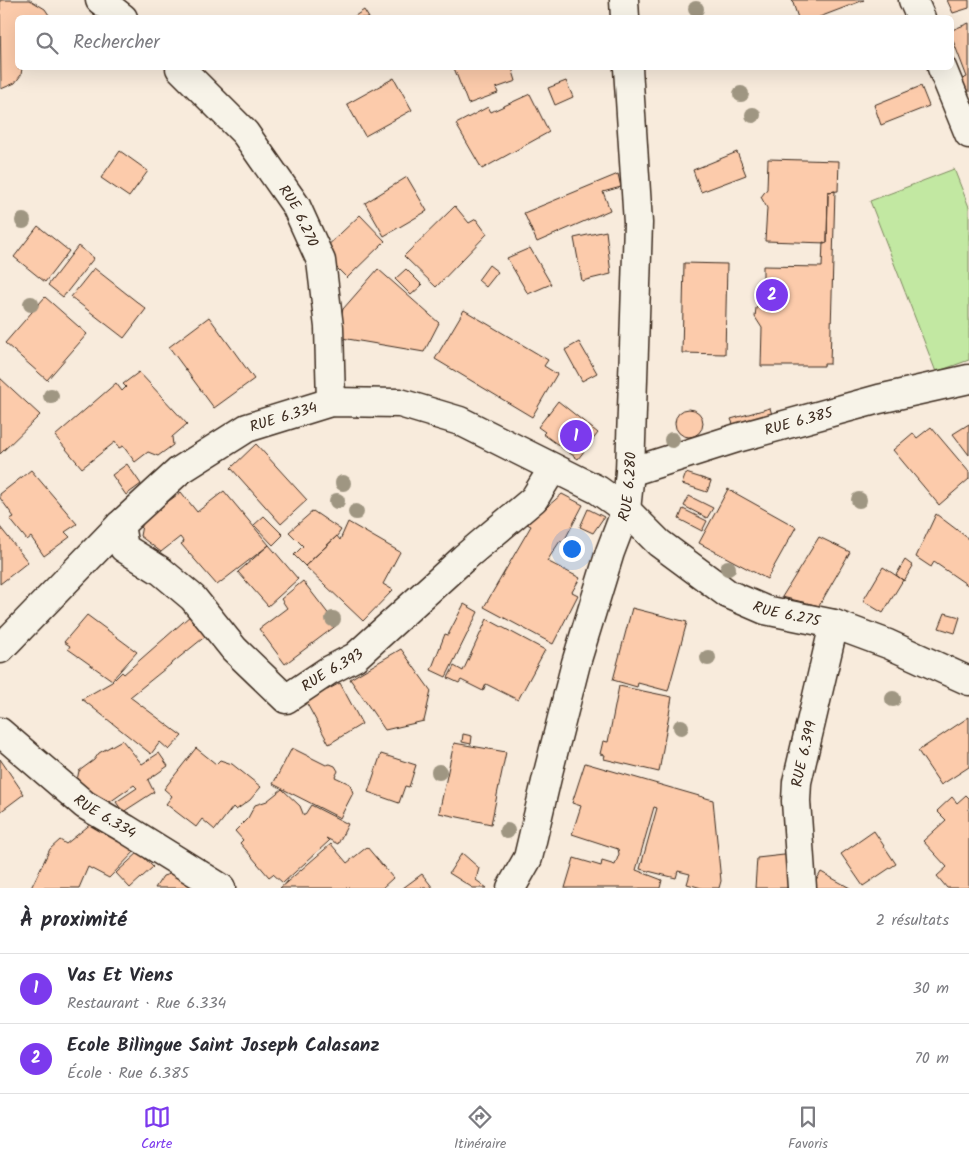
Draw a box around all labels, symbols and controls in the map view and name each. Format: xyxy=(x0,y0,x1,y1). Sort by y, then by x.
search box xyxy=(15,15,954,70)
text: Rechercher xyxy=(73,28,160,58)
icon: search xyxy=(33,29,61,57)
street label: RUE 6.270 xyxy=(272,180,324,252)
pin: 2 xyxy=(756,276,788,314)
street label: RUE 6.334 xyxy=(247,396,321,440)
street label: RUE 6.385 xyxy=(762,401,837,443)
pin: 1 xyxy=(560,417,592,455)
street label: RUE 6.280 xyxy=(612,451,644,525)
your location xyxy=(559,536,585,562)
street label: RUE 6.275 xyxy=(749,595,823,634)
street label: RUE 6.393 xyxy=(297,643,370,699)
street label: RUE 6.399 xyxy=(786,718,824,788)
street label: RUE 6.334 xyxy=(67,789,141,846)
text: À proximité xyxy=(20,904,127,937)
text: 2 résultats xyxy=(876,908,949,933)
text: Vas Et Viens xyxy=(67,961,173,991)
text: 1 xyxy=(34,976,38,1001)
text: 30 m xyxy=(913,976,949,1001)
text: Restaurant · Rue 6.334 xyxy=(67,991,226,1016)
text: Ecole Bilingue Saint Joseph Calasanz xyxy=(67,1031,380,1061)
text: 2 xyxy=(31,1046,41,1071)
text: 70 m xyxy=(914,1046,949,1071)
text: École · Rue 6.385 xyxy=(67,1061,189,1086)
tab: Carte xyxy=(141,1103,172,1155)
tab: Itinéraire xyxy=(454,1103,506,1155)
tab: Favoris xyxy=(788,1103,828,1155)

